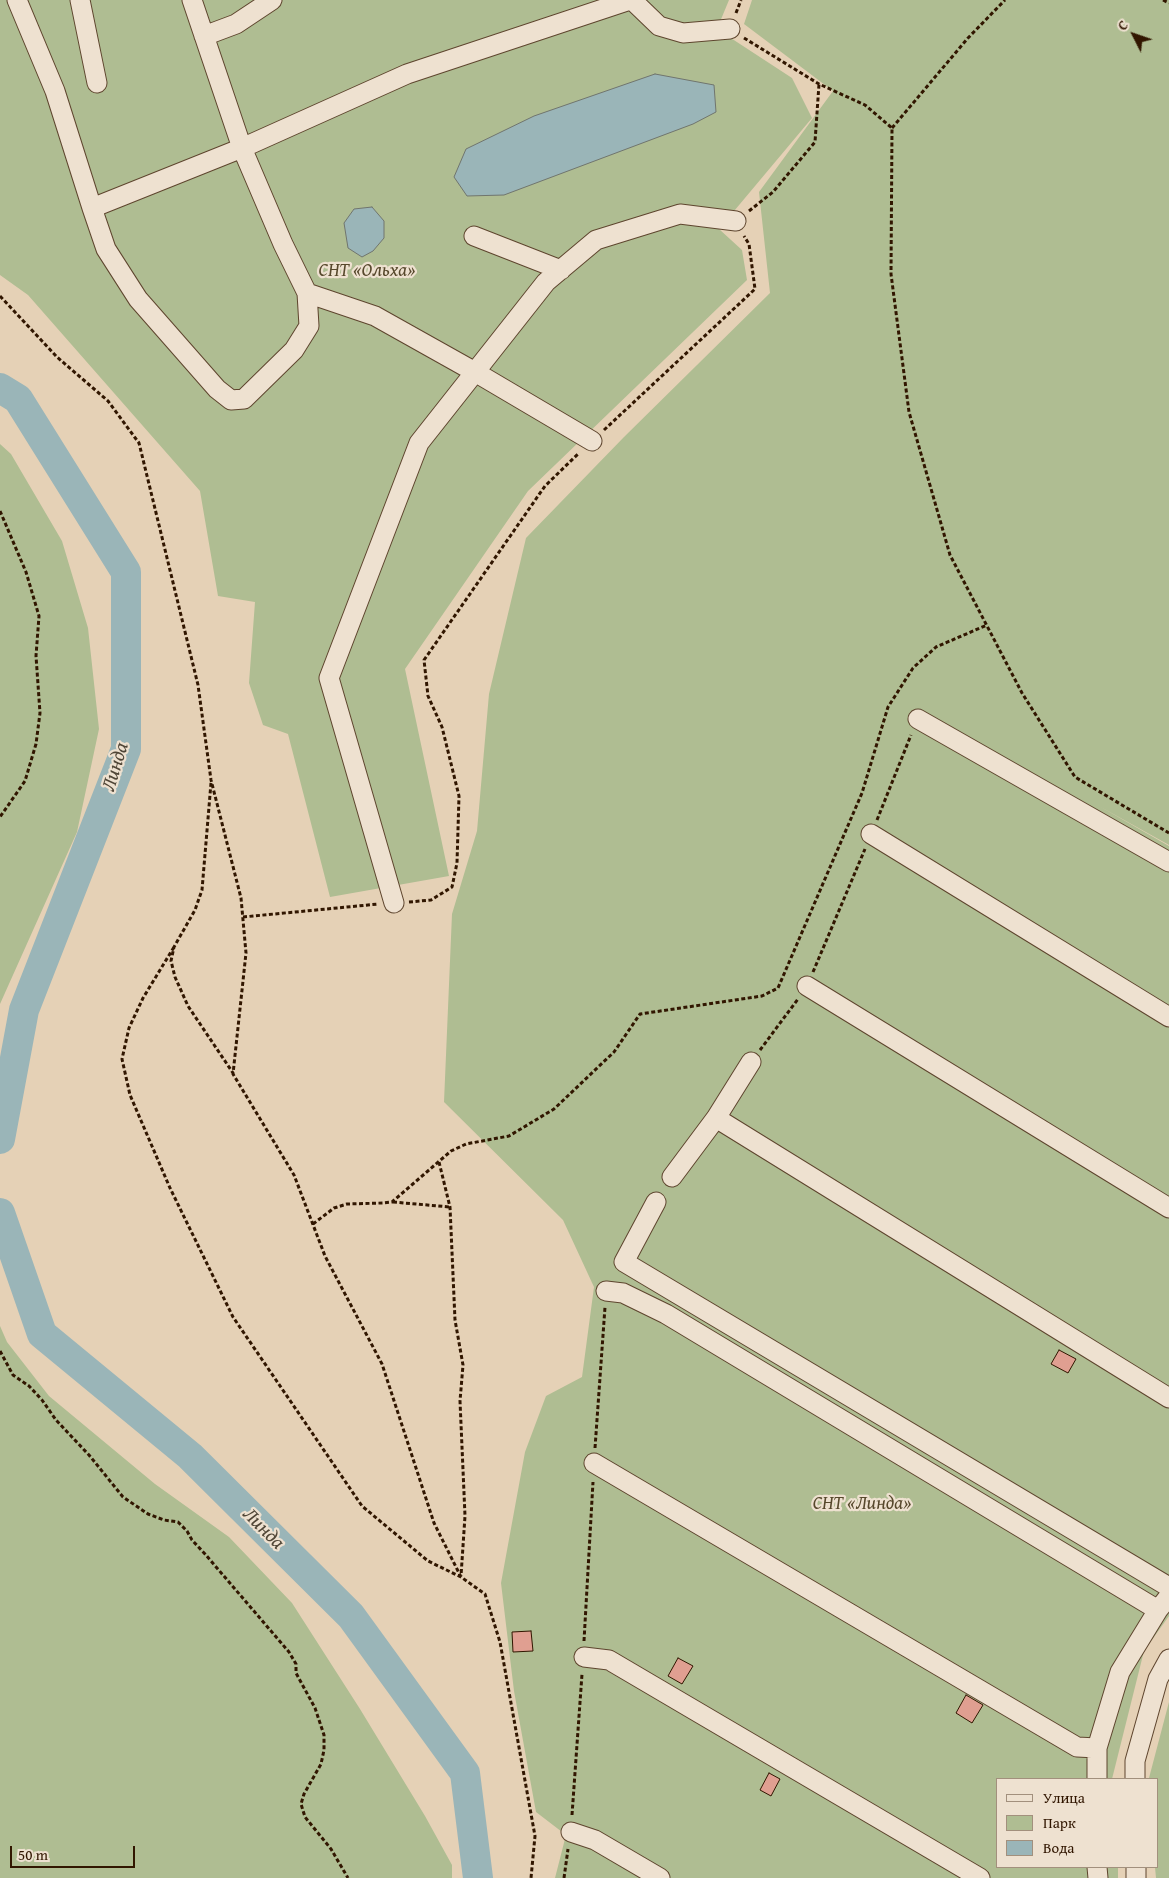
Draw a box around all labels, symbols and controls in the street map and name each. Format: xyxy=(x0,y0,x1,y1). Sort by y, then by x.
north arrow xyxy=(1109,10,1159,60)
text: С xyxy=(1113,16,1133,35)
park label: СНТ «Ольха» xyxy=(319,260,415,282)
water label: Линда xyxy=(97,740,135,794)
park label: СНТ «Линда» xyxy=(813,1493,911,1515)
water label: Линда xyxy=(237,1503,289,1555)
legend xyxy=(996,1778,1159,1868)
text: Улица xyxy=(1043,1787,1085,1808)
text: Парк xyxy=(1043,1812,1076,1833)
scale bar xyxy=(12,1836,138,1868)
text: Вода xyxy=(1043,1837,1074,1858)
text: 50 m xyxy=(18,1844,48,1865)

